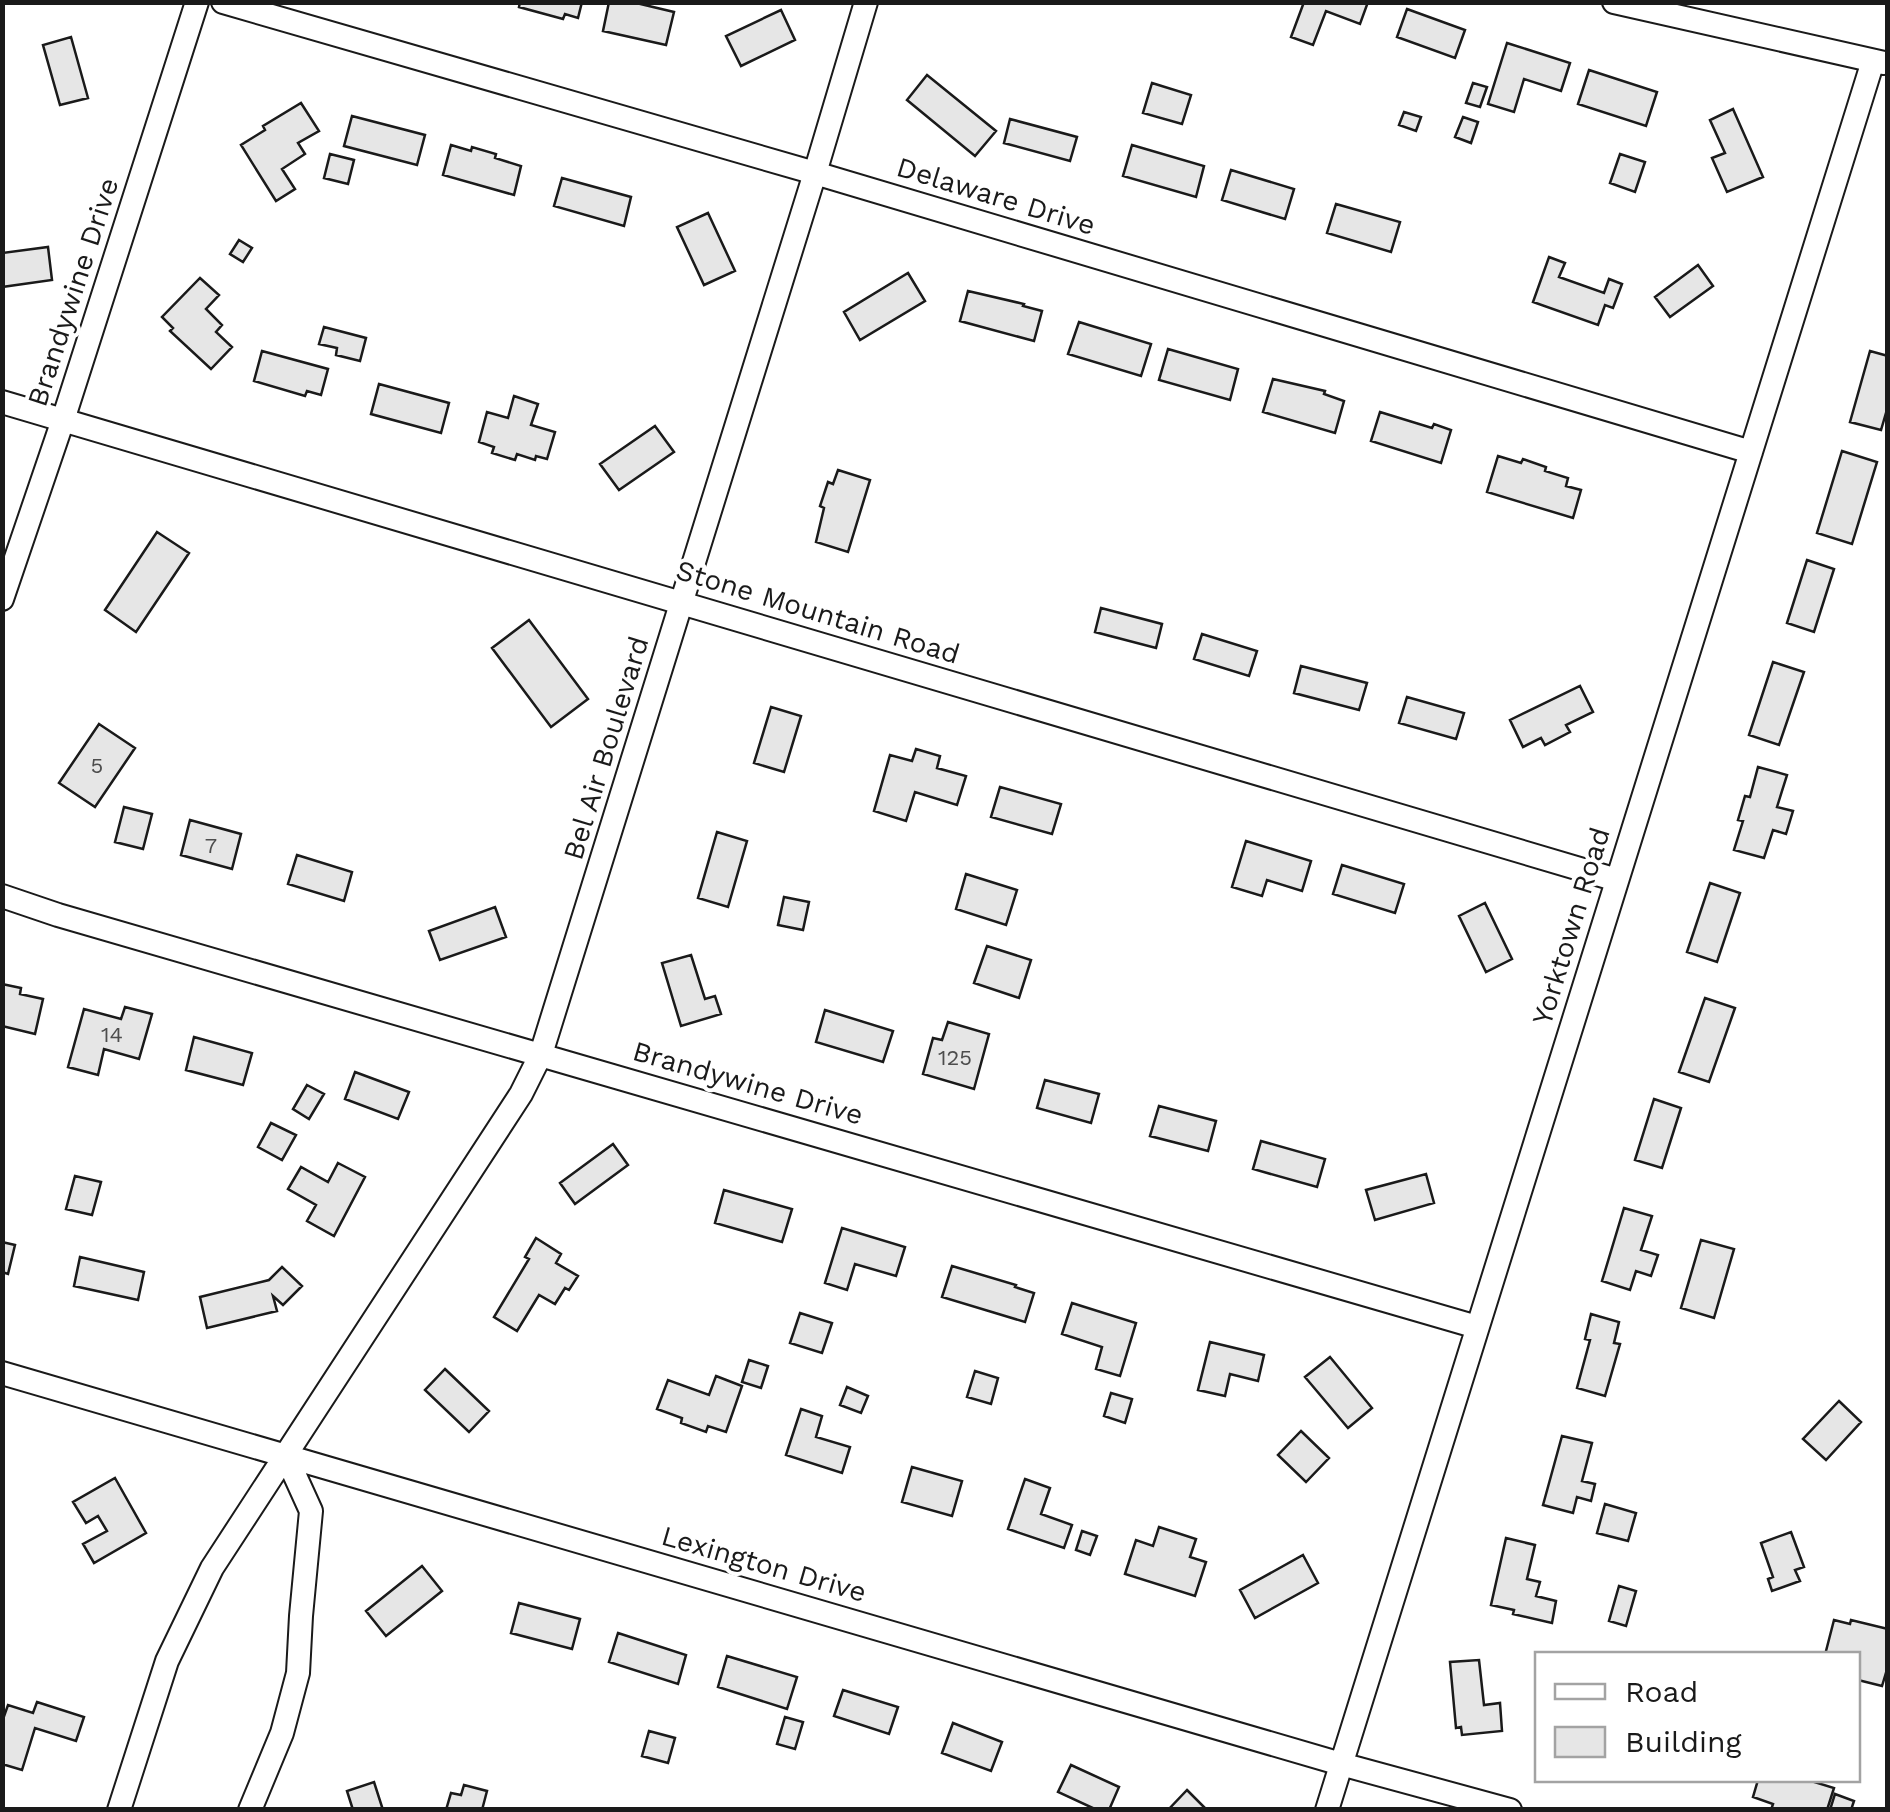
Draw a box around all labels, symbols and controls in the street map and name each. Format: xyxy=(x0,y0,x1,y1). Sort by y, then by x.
street label: Delaware Drive xyxy=(893,150,1099,242)
street label: Brandywine Drive xyxy=(21,174,125,410)
street label: Stone Mountain Road xyxy=(672,553,964,671)
street label: Bel Air Boulevard xyxy=(556,632,656,864)
house number: 5 xyxy=(91,753,103,778)
street label: Yorktown Road xyxy=(1525,823,1617,1029)
house number: 7 xyxy=(205,833,217,858)
house number: 14 xyxy=(101,1022,123,1047)
street label: Brandywine Drive xyxy=(629,1034,867,1132)
house number: 125 xyxy=(938,1045,972,1070)
street label: Lexington Drive xyxy=(658,1519,870,1609)
legend xyxy=(1535,1652,1860,1782)
text: Road xyxy=(1625,1674,1698,1709)
text: Building xyxy=(1625,1724,1742,1759)

